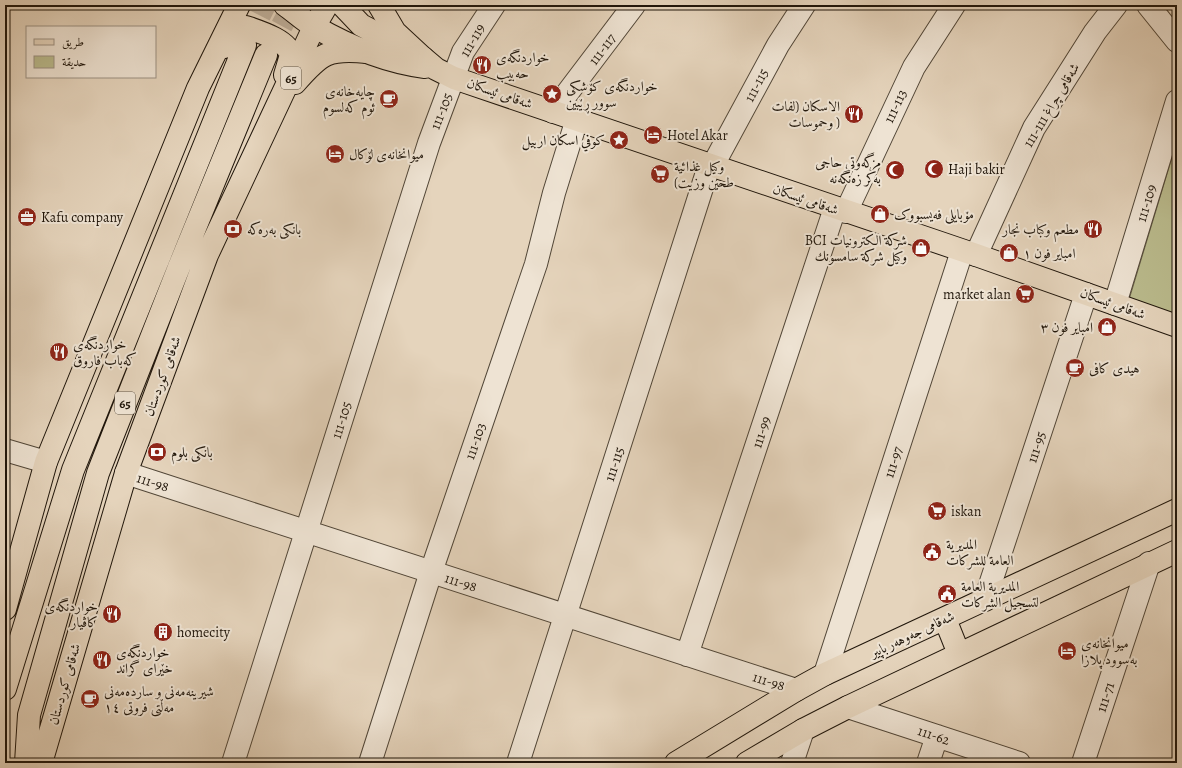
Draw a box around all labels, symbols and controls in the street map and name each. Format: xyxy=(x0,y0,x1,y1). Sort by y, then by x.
street label: 111-119 xyxy=(455,20,490,60)
legend xyxy=(26,26,156,78)
street label: 111-117 xyxy=(584,29,621,69)
text: طريق xyxy=(62,34,84,50)
place label: خواردنگەی حەبیب xyxy=(496,48,549,83)
text: حديقة xyxy=(62,54,86,70)
restaurant icon: خواردنگەی حەبیب xyxy=(471,54,493,76)
street label: شەقامی چراغ 111-111 xyxy=(1019,60,1086,152)
street label: 111-115 xyxy=(740,65,773,105)
road number: 65 xyxy=(281,67,301,89)
street label: شەقامی ئیسکان xyxy=(464,73,535,114)
place label: خواردنگەی کۆشکی سوور ڕێبین xyxy=(566,77,658,114)
place label: چایەخانەی ئوم کەلسوم xyxy=(323,82,375,120)
place icon: خواردنگەی کۆشکی سوور ڕێبین xyxy=(541,83,563,105)
street label: 111-113 xyxy=(879,86,912,126)
cafe icon: چایەخانەی ئوم کەلسوم xyxy=(378,88,400,110)
street label: 111-105 xyxy=(426,90,457,132)
place label: الاسكان (لفات وحموسات ) xyxy=(771,97,840,132)
restaurant icon: الاسكان (لفات وحموسات ) xyxy=(843,103,865,125)
hotel icon: Hotel Akar xyxy=(642,124,664,146)
place label: Hotel Akar xyxy=(667,126,728,145)
place icon: كوفي اسكان اربيل xyxy=(608,129,630,151)
place label: كوفي اسكان اربيل xyxy=(522,131,605,152)
hotel icon: میوانخانەی لۆکال xyxy=(324,143,346,165)
place label: میوانخانەی لۆکال xyxy=(349,145,424,164)
place label: مزگەوتی حاجی بەکر زەنگەنە xyxy=(815,152,881,188)
place label: وكيل غذائية (طحين وزيت xyxy=(674,157,734,192)
mosque icon: Haji bakir xyxy=(923,158,945,180)
mosque icon: مزگەوتی حاجی بەکر زەنگەنە xyxy=(884,159,906,181)
place label: Haji bakir xyxy=(948,160,1006,179)
supermarket icon: وكيل غذائية (طحين وزيت xyxy=(649,163,671,185)
street label: شەقامی ئیسکان xyxy=(770,179,841,220)
street label: 111-109 xyxy=(1132,182,1161,224)
shop icon: مۆبایلی فەیسبووک xyxy=(869,203,891,225)
place label: مۆبایلی فەیسبووک xyxy=(894,205,974,224)
office icon: Kafu company xyxy=(16,206,38,228)
place label: Kafu company xyxy=(41,208,124,227)
bank icon: بانکی بەرەکە xyxy=(222,218,244,240)
restaurant icon: مطعم وكباب نجار xyxy=(1082,218,1104,240)
place label: بانکی بەرەکە xyxy=(247,220,302,239)
place label: مطعم وكباب نجار xyxy=(1000,220,1079,243)
place label: BCI شركة الكترونيات وكيل شركة سامسونك xyxy=(805,231,907,267)
shop icon: BCI شركة الكترونيات وكيل شركة سامسونك xyxy=(910,237,932,259)
shop icon: امباير فون ١ xyxy=(998,242,1020,264)
place label: امباير فون ١ xyxy=(1023,244,1075,263)
supermarket icon: market alan xyxy=(1014,283,1036,305)
street label: شەقامی ئیسکان xyxy=(1078,283,1148,324)
place label: market alan xyxy=(943,285,1011,304)
shop icon: امباير فون ٣ xyxy=(1096,316,1118,338)
place label: امباير فون ٣ xyxy=(1041,318,1093,337)
street label: شەقامی کوردستان xyxy=(139,333,186,419)
place label: خواردنگەی کەباب فاروق xyxy=(73,335,137,370)
restaurant icon: خواردنگەی کەباب فاروق xyxy=(48,341,70,363)
cafe icon: هیدی کافی xyxy=(1064,357,1086,379)
place label: هیدی کافی xyxy=(1089,359,1140,378)
road number: 65 xyxy=(115,392,135,414)
street label: 111-105 xyxy=(327,399,356,441)
street label: 111-99 xyxy=(747,414,776,451)
street label: 111-103 xyxy=(460,420,491,462)
street label: 111-95 xyxy=(1022,429,1050,465)
bank icon: بانکی بلوم xyxy=(146,441,168,463)
place label: بانکی بلوم xyxy=(171,443,213,465)
street label: 111-115 xyxy=(600,444,629,484)
street label: 111-97 xyxy=(880,444,907,480)
street label: 111-98 xyxy=(134,468,172,497)
supermarket icon: iskan xyxy=(926,500,948,522)
place label: iskan xyxy=(951,502,982,521)
place label: المديرية العامة للشركات xyxy=(946,535,1013,570)
public building icon: المديرية العامة للشركات xyxy=(921,541,943,563)
street label: 111-98 xyxy=(442,568,480,597)
place label: المديرية العامة لتسجيل الشركات xyxy=(961,577,1039,613)
public building icon: المديرية العامة لتسجيل الشركات xyxy=(936,583,958,605)
place label: خواردنگەی کاڤیار xyxy=(45,597,98,632)
restaurant icon: خواردنگەی کاڤیار xyxy=(101,603,123,625)
street label: شەقامی جەوهەر باپیر xyxy=(865,607,958,664)
building icon: homecity xyxy=(152,621,174,643)
place label: homecity xyxy=(177,623,231,642)
place label: میوانخانەی بەسوود پلازا xyxy=(1081,634,1138,670)
hotel icon: میوانخانەی بەسوود پلازا xyxy=(1056,640,1078,662)
street label: شەقامی کوردستان xyxy=(44,641,85,727)
place label: خواردنگەی خێرای گراند xyxy=(116,643,173,678)
restaurant icon: خواردنگەی خێرای گراند xyxy=(91,649,113,671)
street label: 111-98 xyxy=(750,667,788,696)
street label: 111-71 xyxy=(1092,680,1119,715)
place label: شیرینەمەنی و ساردەمەنی مەڵتی فروتی ١٤ xyxy=(104,682,214,717)
cafe icon: شیرینەمەنی و ساردەمەنی مەڵتی فروتی ١٤ xyxy=(79,688,101,710)
street label: 111-62 xyxy=(915,721,953,750)

